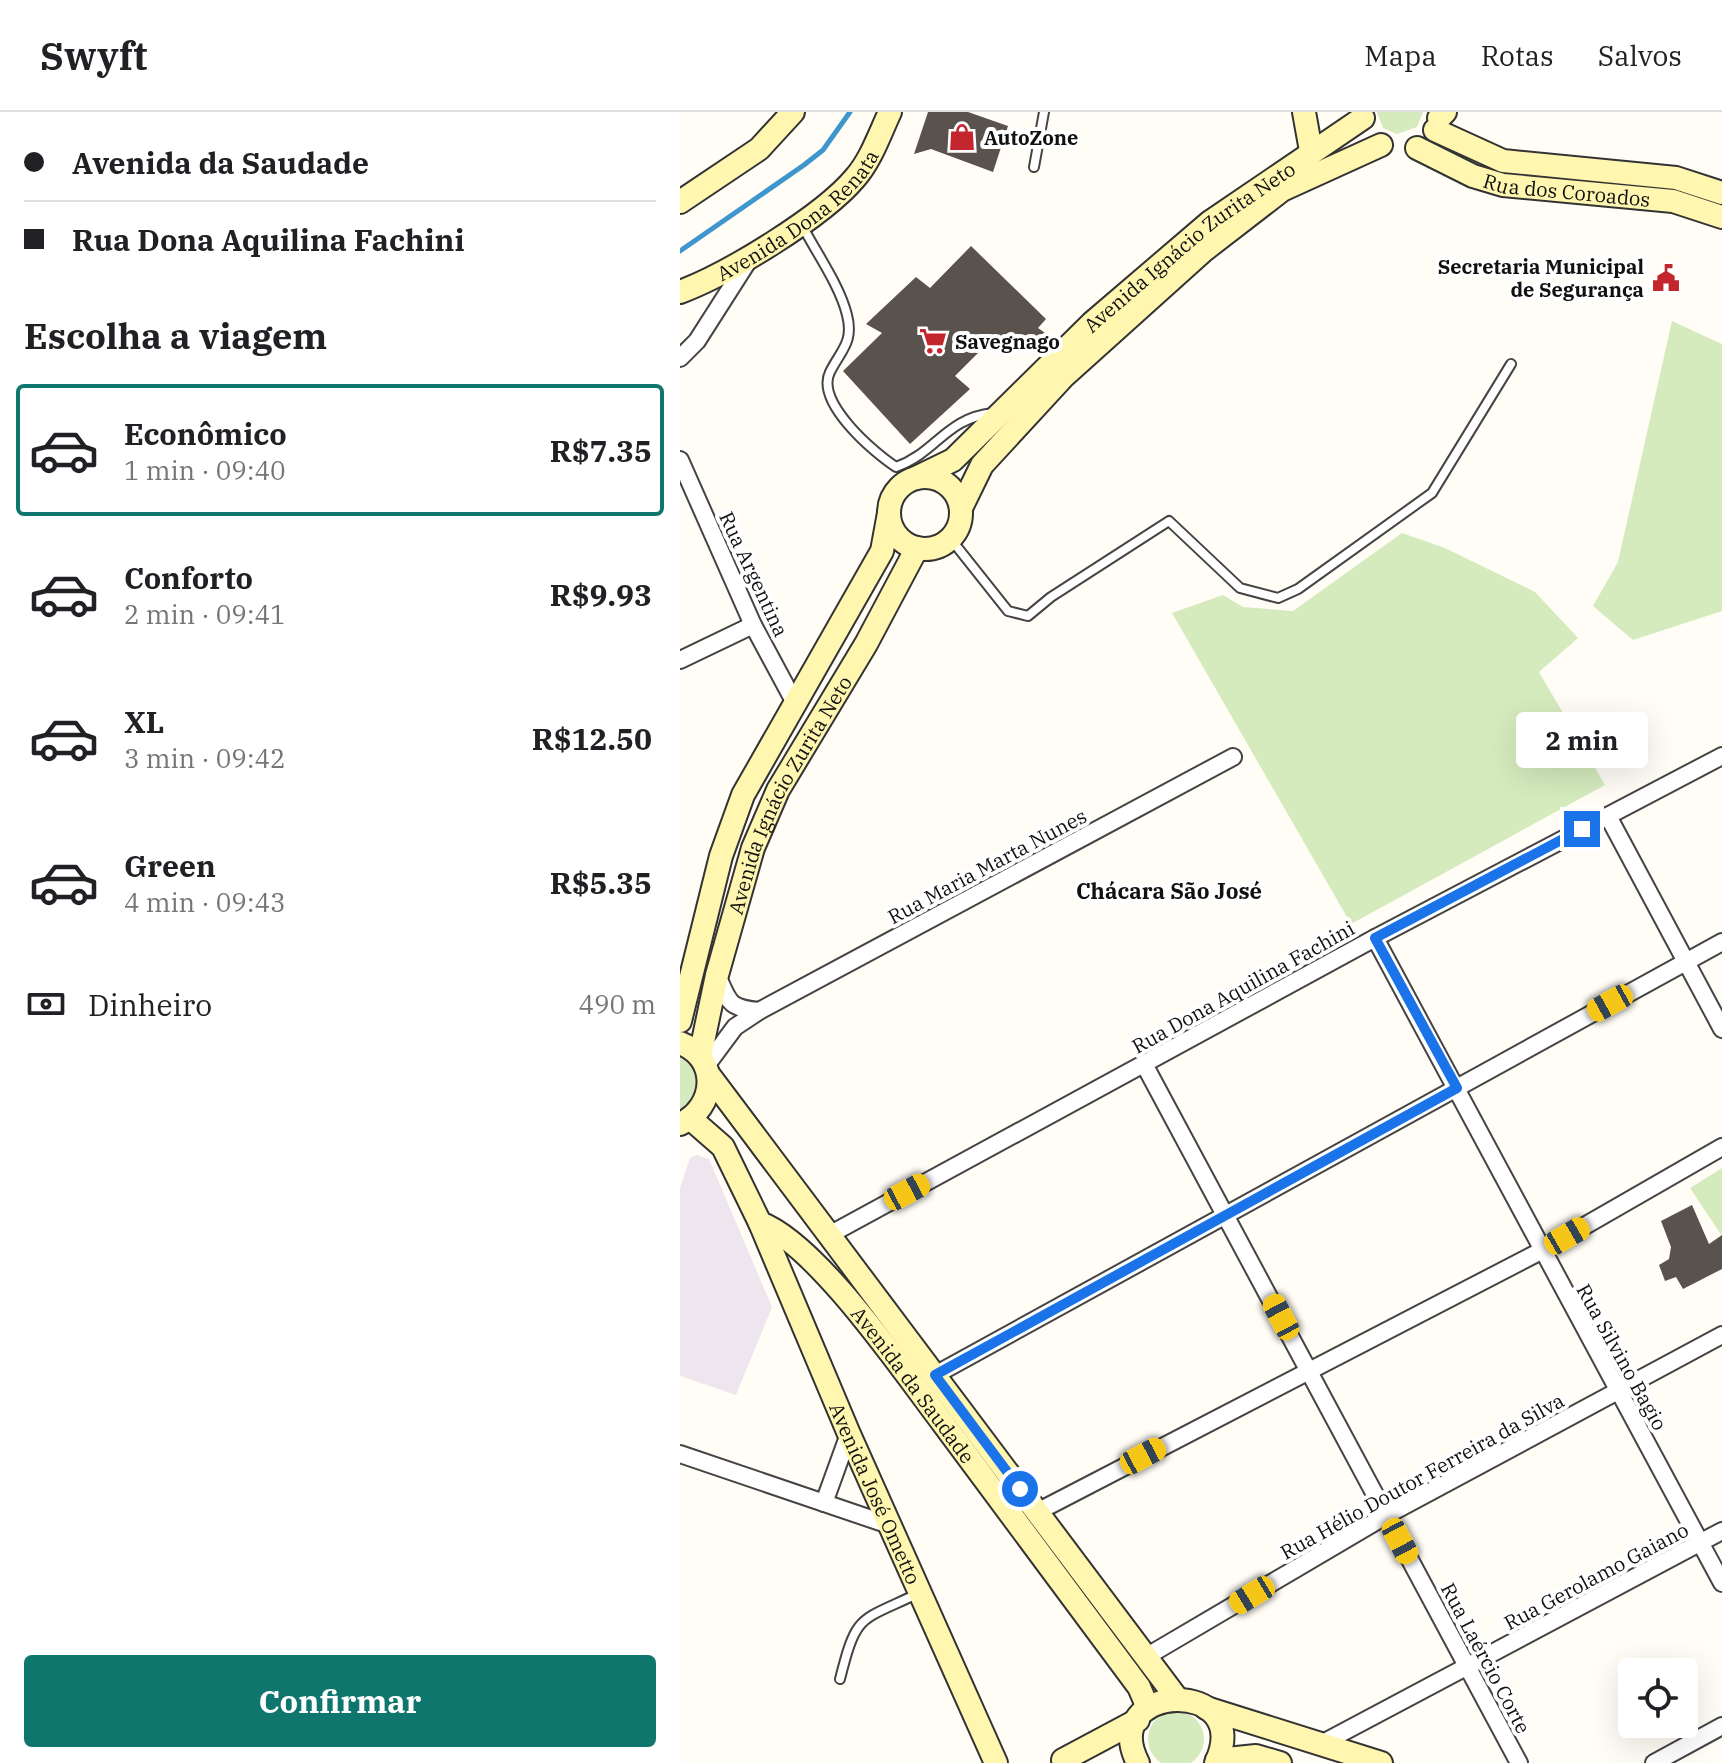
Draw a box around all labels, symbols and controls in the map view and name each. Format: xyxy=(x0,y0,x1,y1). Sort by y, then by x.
text: Swyft xyxy=(40,31,148,80)
text: Mapa xyxy=(1364,37,1437,74)
text: Rotas xyxy=(1481,37,1554,74)
text: Salvos xyxy=(1598,37,1682,74)
shop icon: AutoZone xyxy=(947,122,977,152)
place label: AutoZone xyxy=(984,124,1078,151)
text: Avenida da Saudade xyxy=(72,143,369,182)
street label: Avenida Dona Renata xyxy=(712,145,884,287)
street label: Avenida Ignácio Zurita Neto xyxy=(1077,155,1300,338)
street label: Rua dos Coroados xyxy=(1480,166,1652,212)
text: Rua Dona Aquilina Fachini xyxy=(72,220,465,259)
place label: Secretaria Municipal de Segurança xyxy=(1438,253,1644,303)
public building icon: Secretaria Municipal de Segurança xyxy=(1651,263,1681,293)
text: Escolha a viagem xyxy=(24,312,327,359)
supermarket icon: Savegnago xyxy=(918,326,948,356)
place label: Savegnago xyxy=(955,328,1060,355)
icon: car xyxy=(28,414,100,486)
text: Econômico xyxy=(124,414,287,453)
text: R$7.35 xyxy=(550,431,652,470)
text: 1 min · 09:40 xyxy=(124,453,286,487)
street label: Rua Argentina xyxy=(713,507,795,641)
icon: car xyxy=(28,558,100,630)
text: Conforto xyxy=(124,558,253,597)
text: R$9.93 xyxy=(550,575,652,614)
text: 2 min · 09:41 xyxy=(124,597,286,631)
street label: Avenida Ignácio Zurita Neto xyxy=(721,670,857,917)
icon: car xyxy=(28,702,100,774)
text: XL xyxy=(124,702,164,741)
callout: 2 min xyxy=(1516,713,1648,769)
text: R$12.50 xyxy=(532,719,652,758)
text: 2 min xyxy=(1546,723,1618,757)
text: 3 min · 09:42 xyxy=(124,741,286,775)
street label: Rua Maria Marta Nunes xyxy=(883,802,1091,930)
route end xyxy=(1564,811,1600,847)
icon: car xyxy=(28,846,100,918)
text: Green xyxy=(124,846,216,885)
text: R$5.35 xyxy=(550,863,652,902)
district label: Chácara São José xyxy=(1076,876,1262,905)
text: 4 min · 09:43 xyxy=(124,885,286,919)
street label: Rua Dona Aquilina Fachini xyxy=(1127,914,1359,1060)
car xyxy=(1583,981,1637,1025)
icon: cash xyxy=(24,982,68,1026)
text: Dinheiro xyxy=(88,985,212,1024)
text: 490 m xyxy=(578,987,656,1021)
car xyxy=(880,1170,934,1214)
car xyxy=(1540,1214,1594,1258)
street label: Rua Silvino Bagio xyxy=(1571,1279,1673,1435)
car xyxy=(1259,1290,1303,1344)
street label: Avenida da Saudade xyxy=(846,1300,981,1468)
street label: Rua Hélio Doutor Ferreira da Silva xyxy=(1275,1387,1569,1565)
street label: Avenida José Ometto xyxy=(824,1398,928,1588)
car xyxy=(1116,1434,1170,1478)
route start xyxy=(1002,1471,1038,1507)
car xyxy=(1378,1514,1422,1568)
street label: Rua Gerolamo Gaiano xyxy=(1499,1516,1693,1636)
car xyxy=(1225,1572,1279,1618)
street label: Rua Laércio Corte xyxy=(1435,1578,1537,1738)
button: Confirmar xyxy=(24,1655,656,1747)
map controls xyxy=(1618,1658,1698,1738)
button: locate xyxy=(1618,1658,1698,1738)

